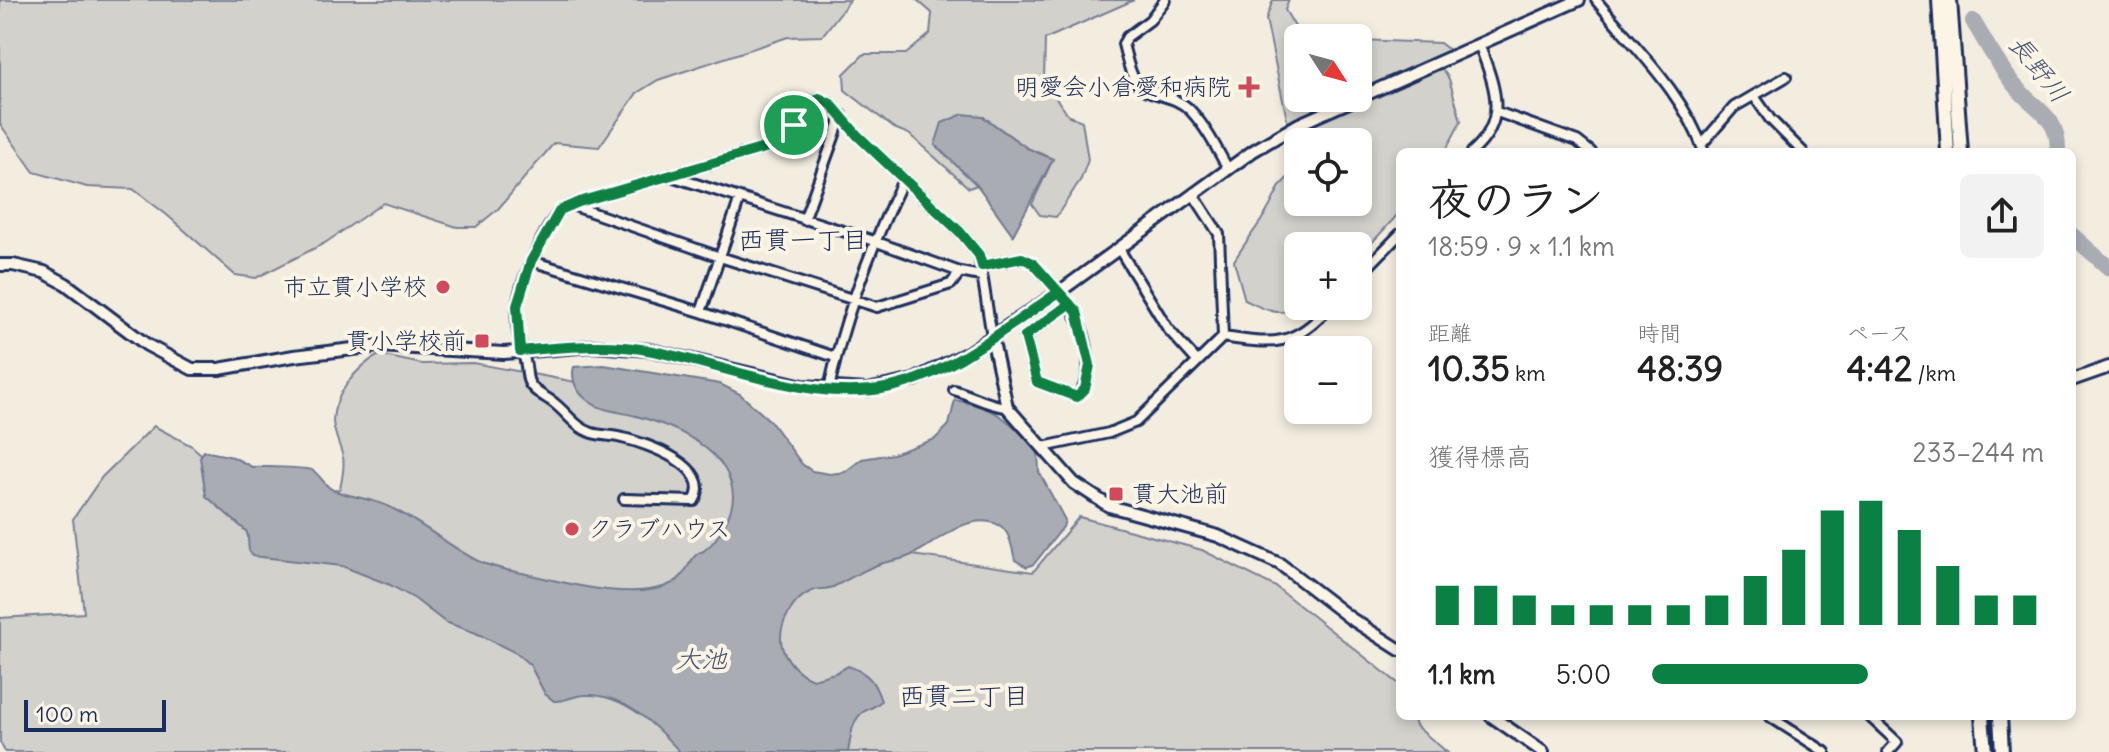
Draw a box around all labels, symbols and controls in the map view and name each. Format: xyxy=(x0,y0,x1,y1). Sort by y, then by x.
north arrow xyxy=(1284,24,1372,112)
map controls xyxy=(1284,24,1372,424)
water label: 長野川 xyxy=(2002,28,2077,109)
place label: 明愛会小倉愛和病院 xyxy=(1015,71,1231,101)
marker: 明愛会小倉愛和病院 xyxy=(1238,76,1260,98)
pin xyxy=(760,91,828,159)
icon: arrive xyxy=(772,103,816,147)
button: locate xyxy=(1284,128,1372,216)
text: 夜のラン xyxy=(1428,172,1604,227)
button: share xyxy=(1960,174,2044,258)
district label: 西貫一丁目 xyxy=(738,223,868,256)
text: 18:59 · 9 × 1.1 km xyxy=(1428,230,1615,263)
button: + xyxy=(1284,232,1372,320)
place label: 市立貫小学校 xyxy=(283,271,427,301)
marker: 市立貫小学校 xyxy=(434,278,452,296)
text: 距離 xyxy=(1428,319,1472,347)
text: 時間 xyxy=(1637,319,1681,347)
text: ペース xyxy=(1847,319,1911,347)
place label: 貫小学校前 xyxy=(346,325,466,355)
marker: 貫小学校前 xyxy=(473,332,491,350)
button: − xyxy=(1284,336,1372,424)
text: 10.35 xyxy=(1428,347,1510,390)
text: 48:39 xyxy=(1637,347,1723,390)
text: 4:42 xyxy=(1847,347,1912,390)
text: km xyxy=(1510,359,1546,387)
text: /km xyxy=(1912,359,1956,387)
text: 233–244 m xyxy=(1913,436,2044,469)
text: 獲得標高 xyxy=(1428,440,1532,473)
place label: 貫大池前 xyxy=(1132,478,1228,508)
marker: 貫大池前 xyxy=(1107,485,1125,503)
place label: クラブハウス xyxy=(588,513,731,543)
marker: クラブハウス xyxy=(563,520,581,538)
water label: 大池 xyxy=(675,642,728,675)
text: 1.1 km xyxy=(1428,658,1495,691)
text: 5:00 xyxy=(1556,658,1611,691)
district label: 西貫二丁目 xyxy=(899,679,1029,712)
scale bar xyxy=(24,696,166,732)
text: 100 m xyxy=(36,700,98,728)

